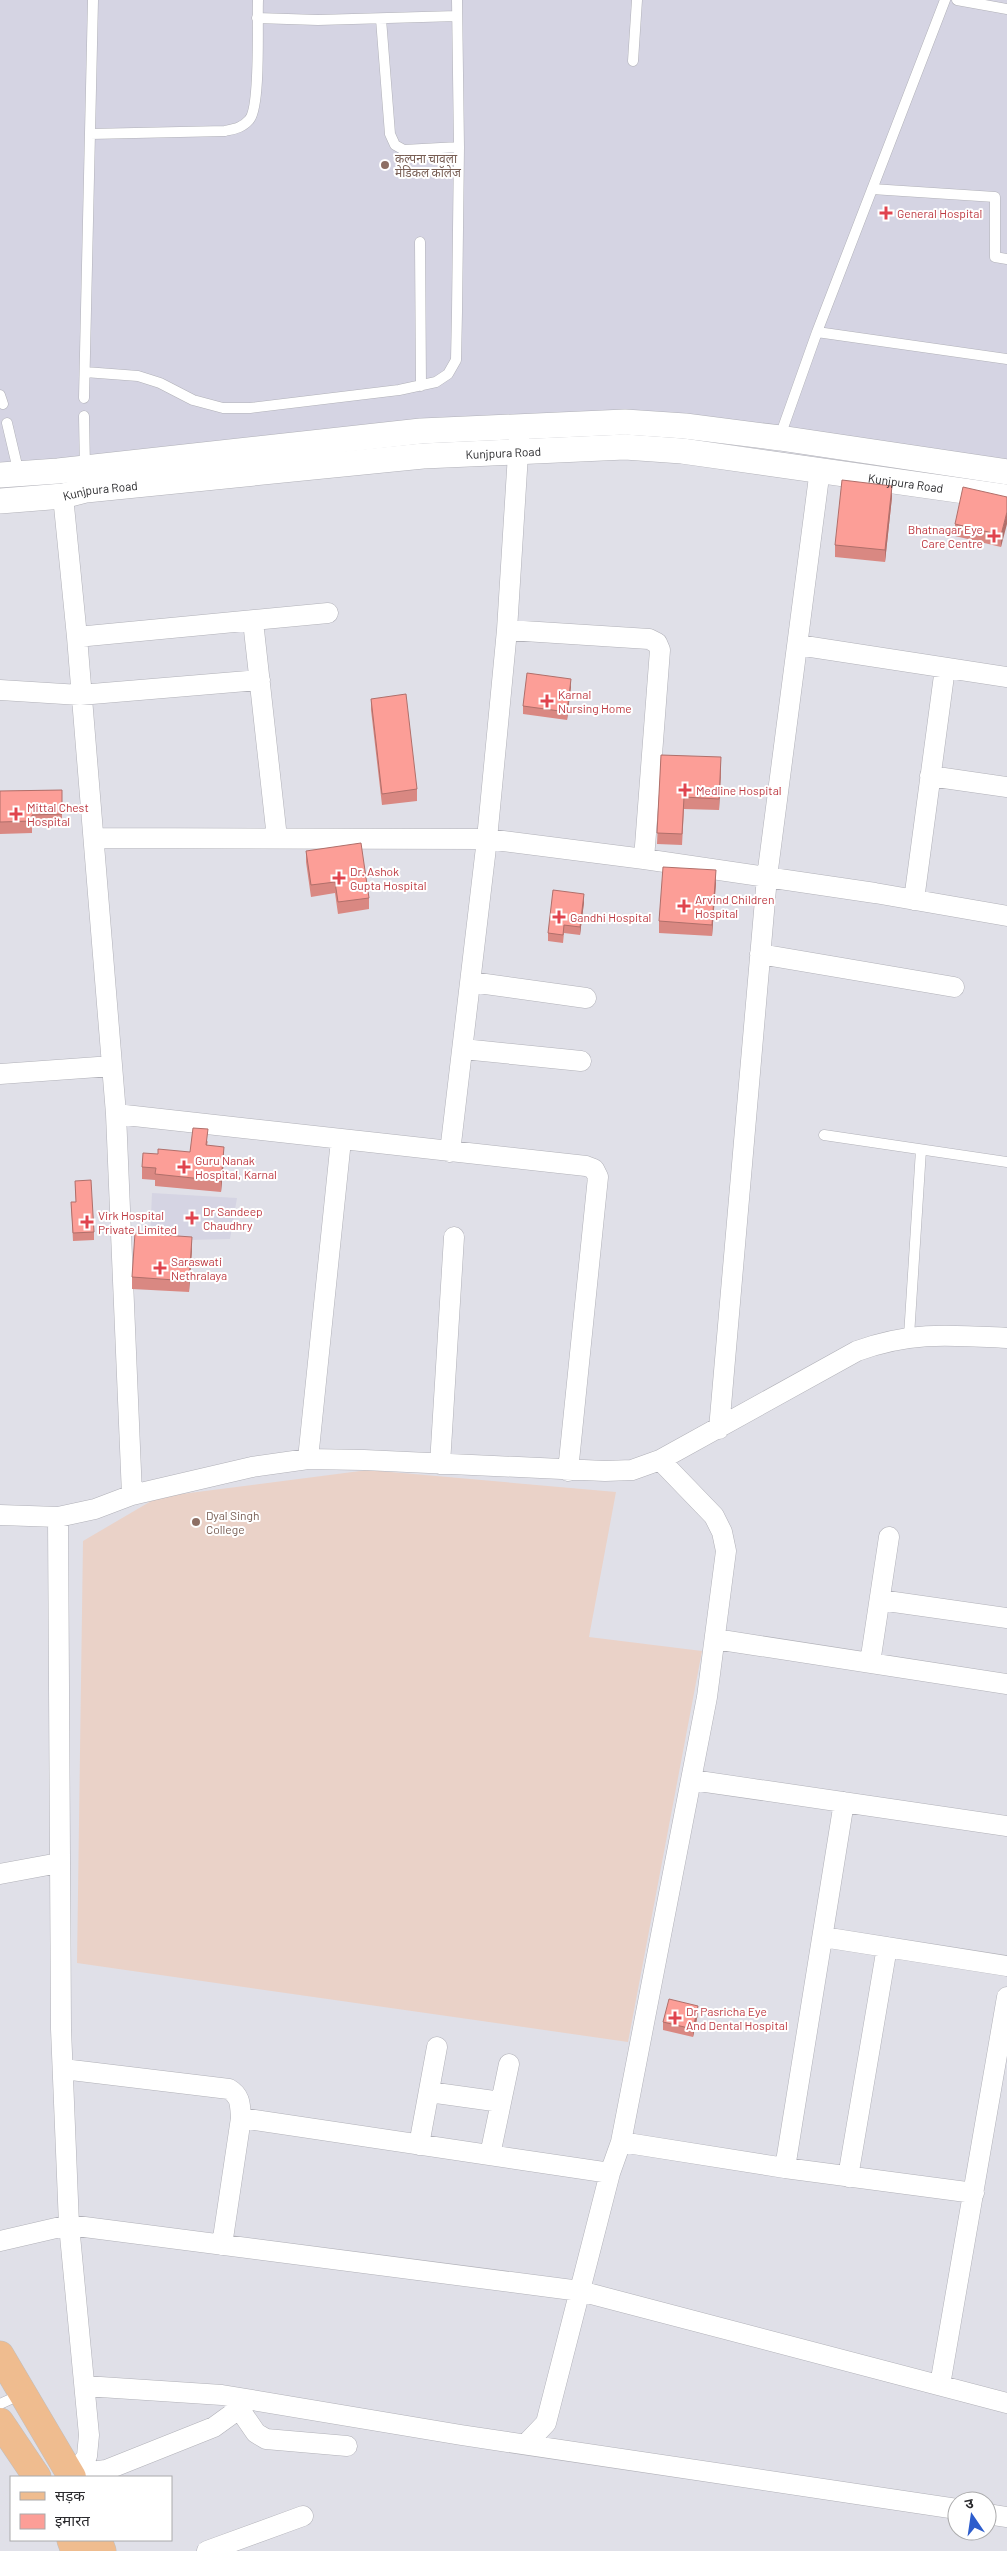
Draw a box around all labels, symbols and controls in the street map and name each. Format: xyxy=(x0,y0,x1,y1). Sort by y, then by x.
place label: कल्पना चावला मेडिकल कॉलेज xyxy=(395,151,462,179)
marker: कल्पना चावला मेडिकल कॉलेज xyxy=(379,159,391,171)
marker: General Hospital xyxy=(879,206,893,220)
place label: General Hospital xyxy=(897,206,982,220)
street label: Kunjpura Road xyxy=(465,444,541,461)
street label: Kunjpura Road xyxy=(867,470,944,495)
street label: Kunjpura Road xyxy=(61,478,138,503)
place label: Bhatnagar Eye Care Centre xyxy=(908,522,983,550)
marker: Bhatnagar Eye Care Centre xyxy=(987,529,1001,543)
place label: Karnal Nursing Home xyxy=(558,687,632,715)
marker: Karnal Nursing Home xyxy=(540,694,554,708)
marker: Medline Hospital xyxy=(678,783,692,797)
place label: Medline Hospital xyxy=(696,783,782,797)
place label: Mittal Chest Hospital xyxy=(27,800,89,828)
marker: Mittal Chest Hospital xyxy=(9,807,23,821)
place label: Dr. Ashok Gupta Hospital xyxy=(350,864,426,892)
marker: Dr. Ashok Gupta Hospital xyxy=(332,871,346,885)
place label: Arvind Children Hospital xyxy=(695,892,774,920)
marker: Arvind Children Hospital xyxy=(677,899,691,913)
marker: Gandhi Hospital xyxy=(552,910,566,924)
place label: Gandhi Hospital xyxy=(570,910,651,924)
place label: Guru Nanak Hospital, Karnal xyxy=(195,1153,277,1181)
marker: Guru Nanak Hospital, Karnal xyxy=(177,1160,191,1174)
place label: Dr Sandeep Chaudhry xyxy=(203,1204,263,1232)
place label: Virk Hospital Private Limited xyxy=(98,1208,177,1236)
marker: Dr Sandeep Chaudhry xyxy=(185,1211,199,1225)
marker: Virk Hospital Private Limited xyxy=(80,1215,94,1229)
place label: Saraswati Nethralaya xyxy=(171,1254,227,1282)
marker: Saraswati Nethralaya xyxy=(153,1261,167,1275)
place label: Dyal Singh College xyxy=(206,1508,259,1536)
marker: Dyal Singh College xyxy=(190,1516,202,1528)
place label: Dr Pasricha Eye And Dental Hospital xyxy=(686,2004,788,2032)
marker: Dr Pasricha Eye And Dental Hospital xyxy=(668,2011,682,2025)
legend xyxy=(10,2476,172,2541)
text: सड़क xyxy=(55,2486,85,2504)
north arrow xyxy=(947,2491,997,2541)
text: उ xyxy=(963,2493,976,2512)
text: इमारत xyxy=(55,2511,90,2529)

